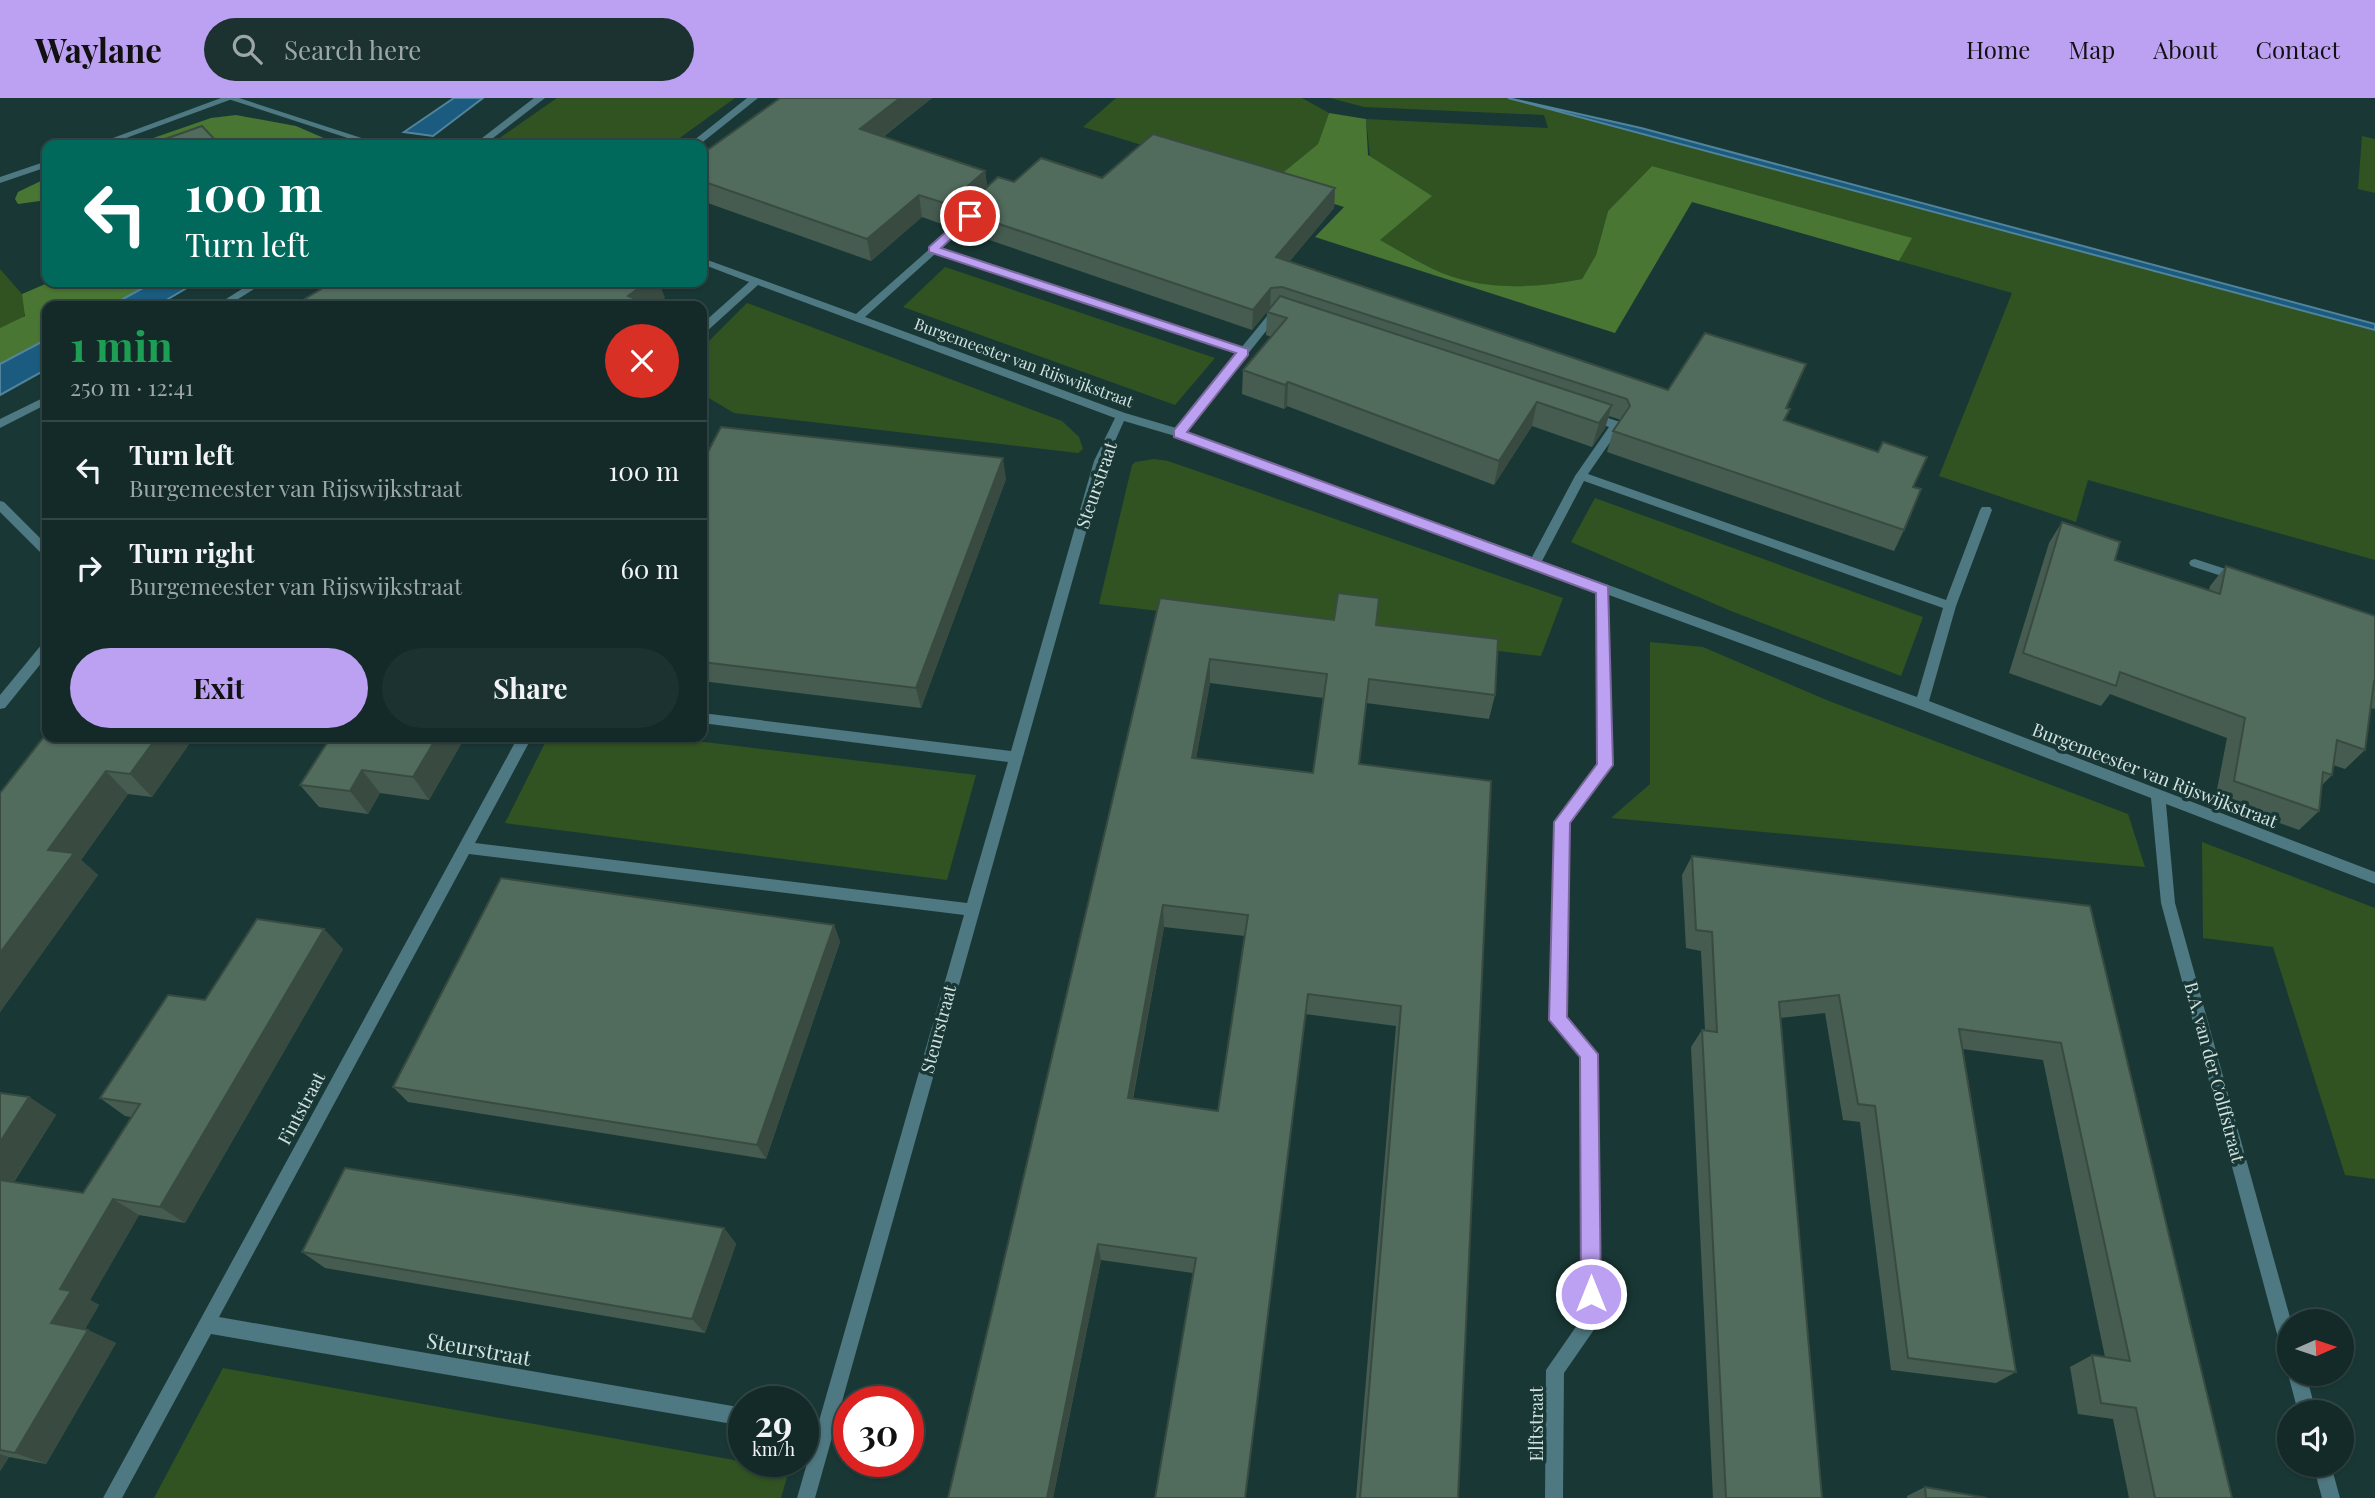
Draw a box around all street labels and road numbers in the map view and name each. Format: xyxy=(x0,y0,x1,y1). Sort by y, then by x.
street label: Burgemeester van Rijswijkstraat xyxy=(912,312,1137,412)
street label: Steurstraat xyxy=(1070,438,1122,532)
street label: Burgemeester van Rijswijkstraat xyxy=(2029,717,2282,833)
street label: B.A. van der Colffstraat xyxy=(2179,979,2251,1165)
street label: Steurstraat xyxy=(915,982,961,1076)
street label: Fintstraat xyxy=(272,1067,331,1149)
street label: Steurstraat xyxy=(425,1325,534,1371)
street label: Elftstraat xyxy=(1524,1386,1548,1462)

